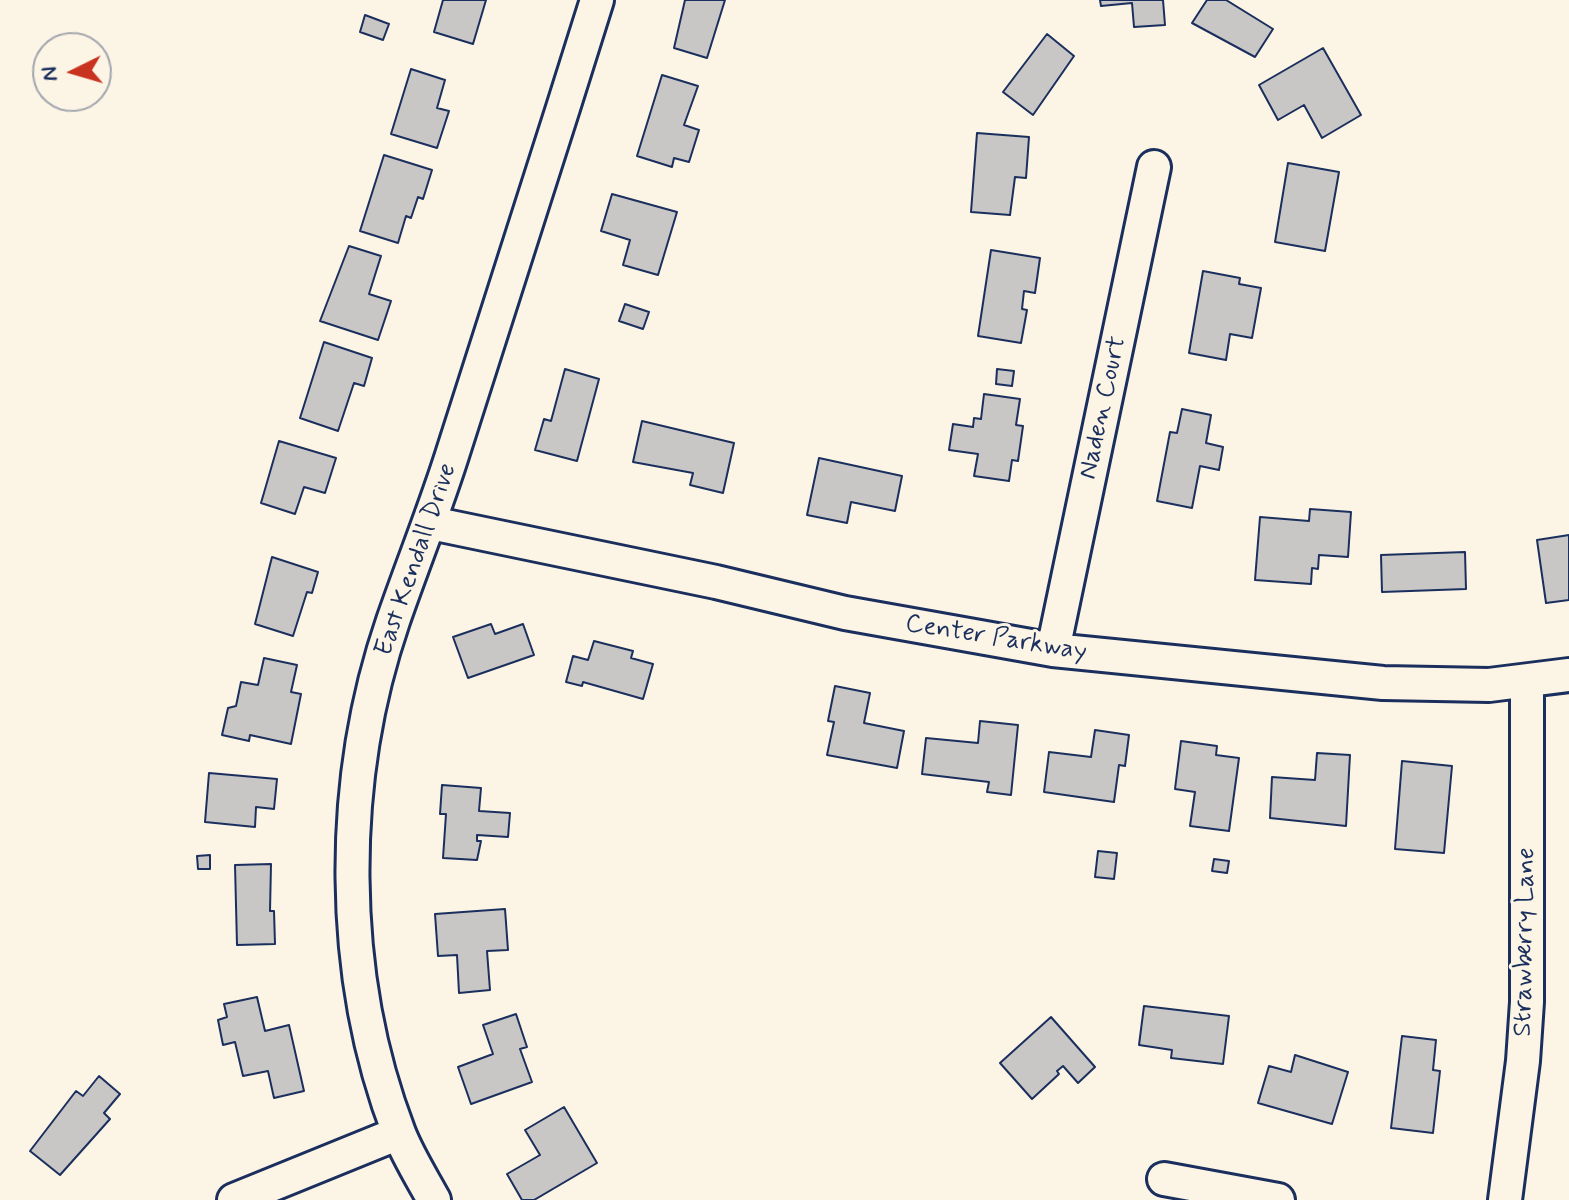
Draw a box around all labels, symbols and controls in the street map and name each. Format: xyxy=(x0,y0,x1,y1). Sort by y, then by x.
north arrow xyxy=(32,32,112,112)
text: N xyxy=(35,65,65,82)
street label: Naden Court xyxy=(1074,334,1134,482)
street label: East Kendall Drive xyxy=(369,459,465,661)
street label: Center Parkway xyxy=(903,609,1089,669)
street label: Strawberry Lane xyxy=(1509,847,1543,1037)

